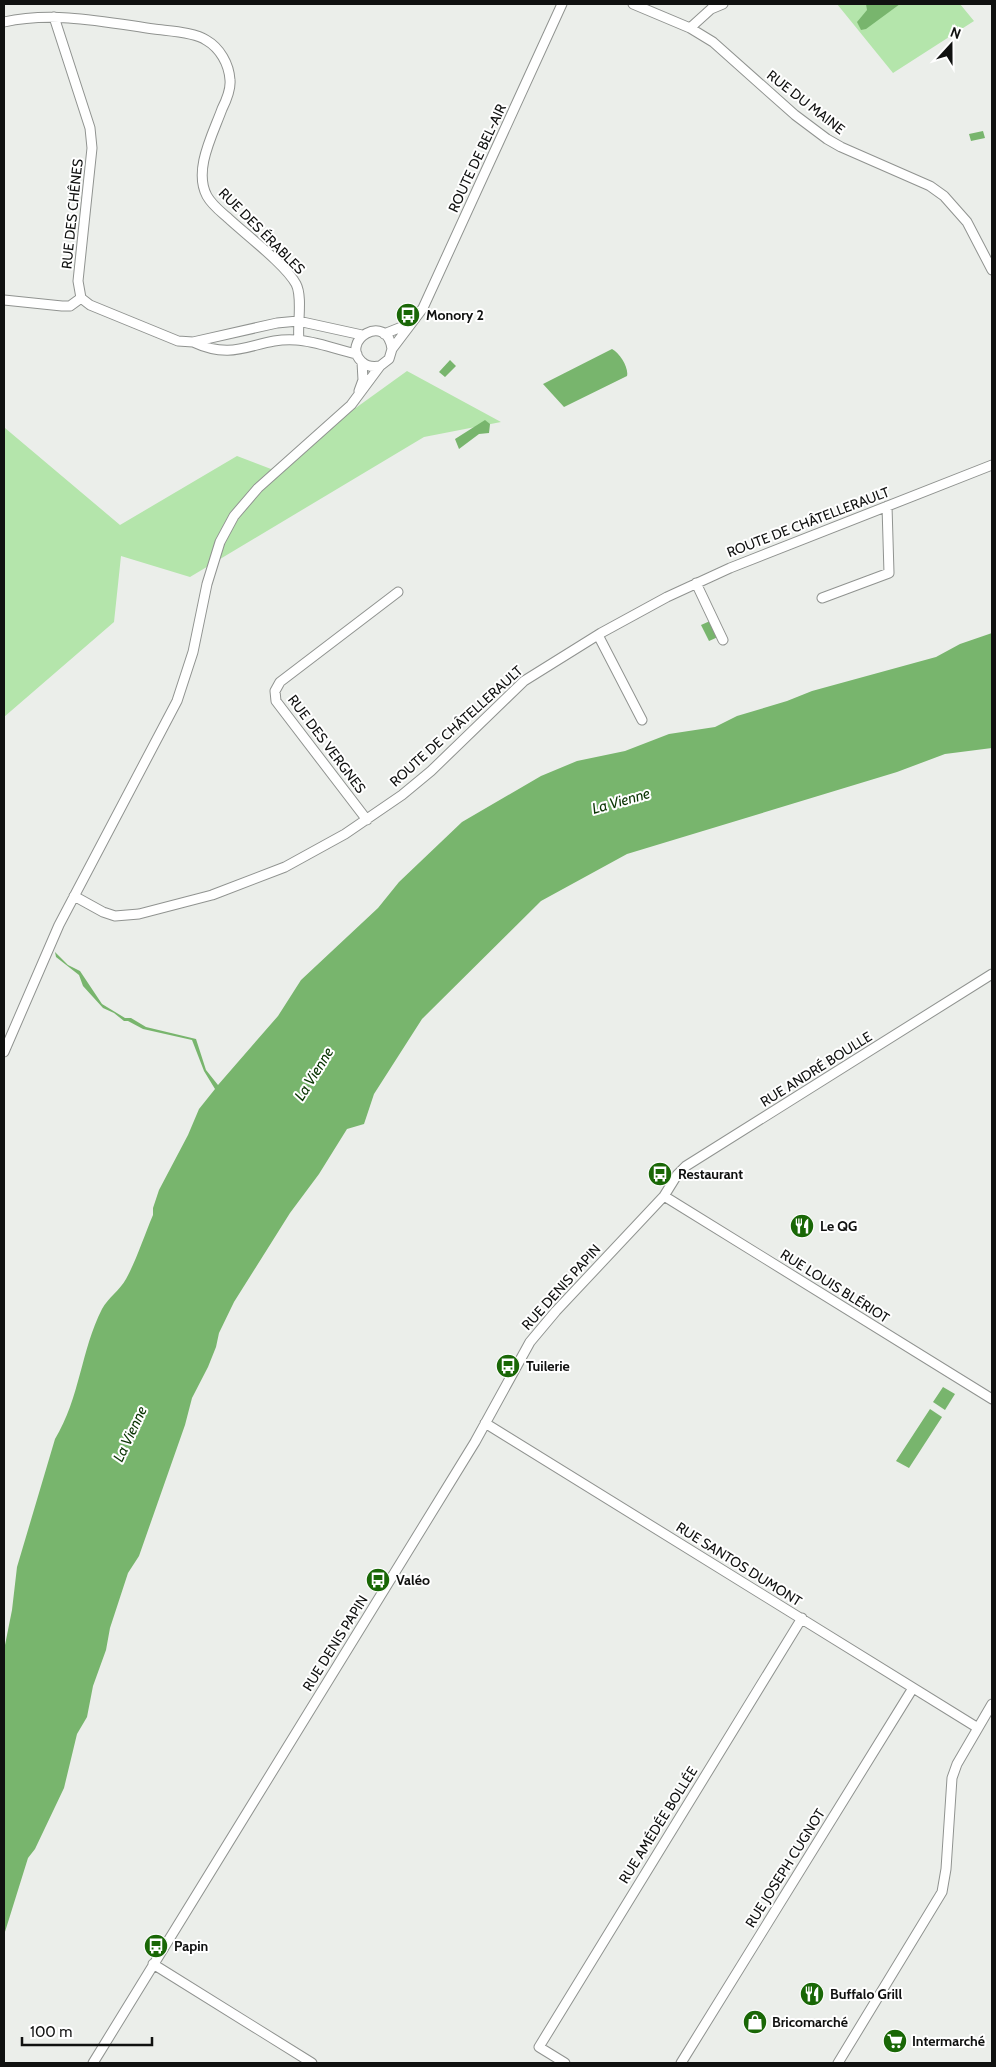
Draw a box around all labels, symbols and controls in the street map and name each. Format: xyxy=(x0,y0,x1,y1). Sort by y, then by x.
north arrow xyxy=(926,20,976,70)
text: N xyxy=(948,23,964,43)
street label: RUE DU MAINE xyxy=(763,66,849,138)
street label: ROUTE DE BEL-AIR xyxy=(444,100,510,215)
street label: RUE DES CHÊNES xyxy=(57,158,87,270)
street label: RUE DES ÉRABLES xyxy=(215,184,309,278)
bus stop icon: Monory 2 xyxy=(395,302,421,328)
place label: Monory 2 xyxy=(426,306,484,324)
street label: ROUTE DE CHÂTELLERAULT xyxy=(724,482,892,561)
street label: ROUTE DE CHÂTELLERAULT xyxy=(386,661,527,790)
street label: RUE DES VERGNES xyxy=(284,691,370,797)
water label: La Vienne xyxy=(590,784,652,818)
street label: RUE ANDRÉ BOULLE xyxy=(757,1027,875,1111)
water label: La Vienne xyxy=(291,1044,337,1104)
bus stop icon: Restaurant xyxy=(647,1161,673,1187)
place label: Restaurant xyxy=(678,1165,743,1183)
restaurant icon: Le QG xyxy=(789,1213,815,1239)
place label: Le QG xyxy=(820,1217,857,1235)
street label: RUE DENIS PAPIN xyxy=(518,1240,604,1334)
street label: RUE LOUIS BLÉRIOT xyxy=(777,1245,893,1327)
bus stop icon: Tuilerie xyxy=(495,1353,521,1379)
place label: Tuilerie xyxy=(526,1357,570,1375)
water label: La Vienne xyxy=(109,1403,151,1465)
street label: RUE SANTOS DUMONT xyxy=(673,1518,806,1610)
bus stop icon: Valéo xyxy=(365,1567,391,1593)
place label: Valéo xyxy=(396,1571,430,1589)
street label: RUE DENIS PAPIN xyxy=(298,1592,372,1694)
street label: RUE AMÉDÉE BOLLÉE xyxy=(615,1763,701,1887)
street label: RUE JOSEPH CUGNOT xyxy=(741,1805,829,1931)
bus stop icon: Papin xyxy=(143,1933,169,1959)
place label: Papin xyxy=(174,1937,208,1955)
restaurant icon: Buffalo Grill xyxy=(799,1981,825,2007)
place label: Buffalo Grill xyxy=(830,1985,902,2003)
shop icon: Bricomarché xyxy=(742,2009,768,2035)
place label: Bricomarché xyxy=(772,2013,848,2031)
scale bar xyxy=(22,2014,152,2046)
text: 100 m xyxy=(30,2023,72,2041)
supermarket icon: Intermarché xyxy=(882,2028,908,2054)
place label: Intermarché xyxy=(912,2032,985,2050)

